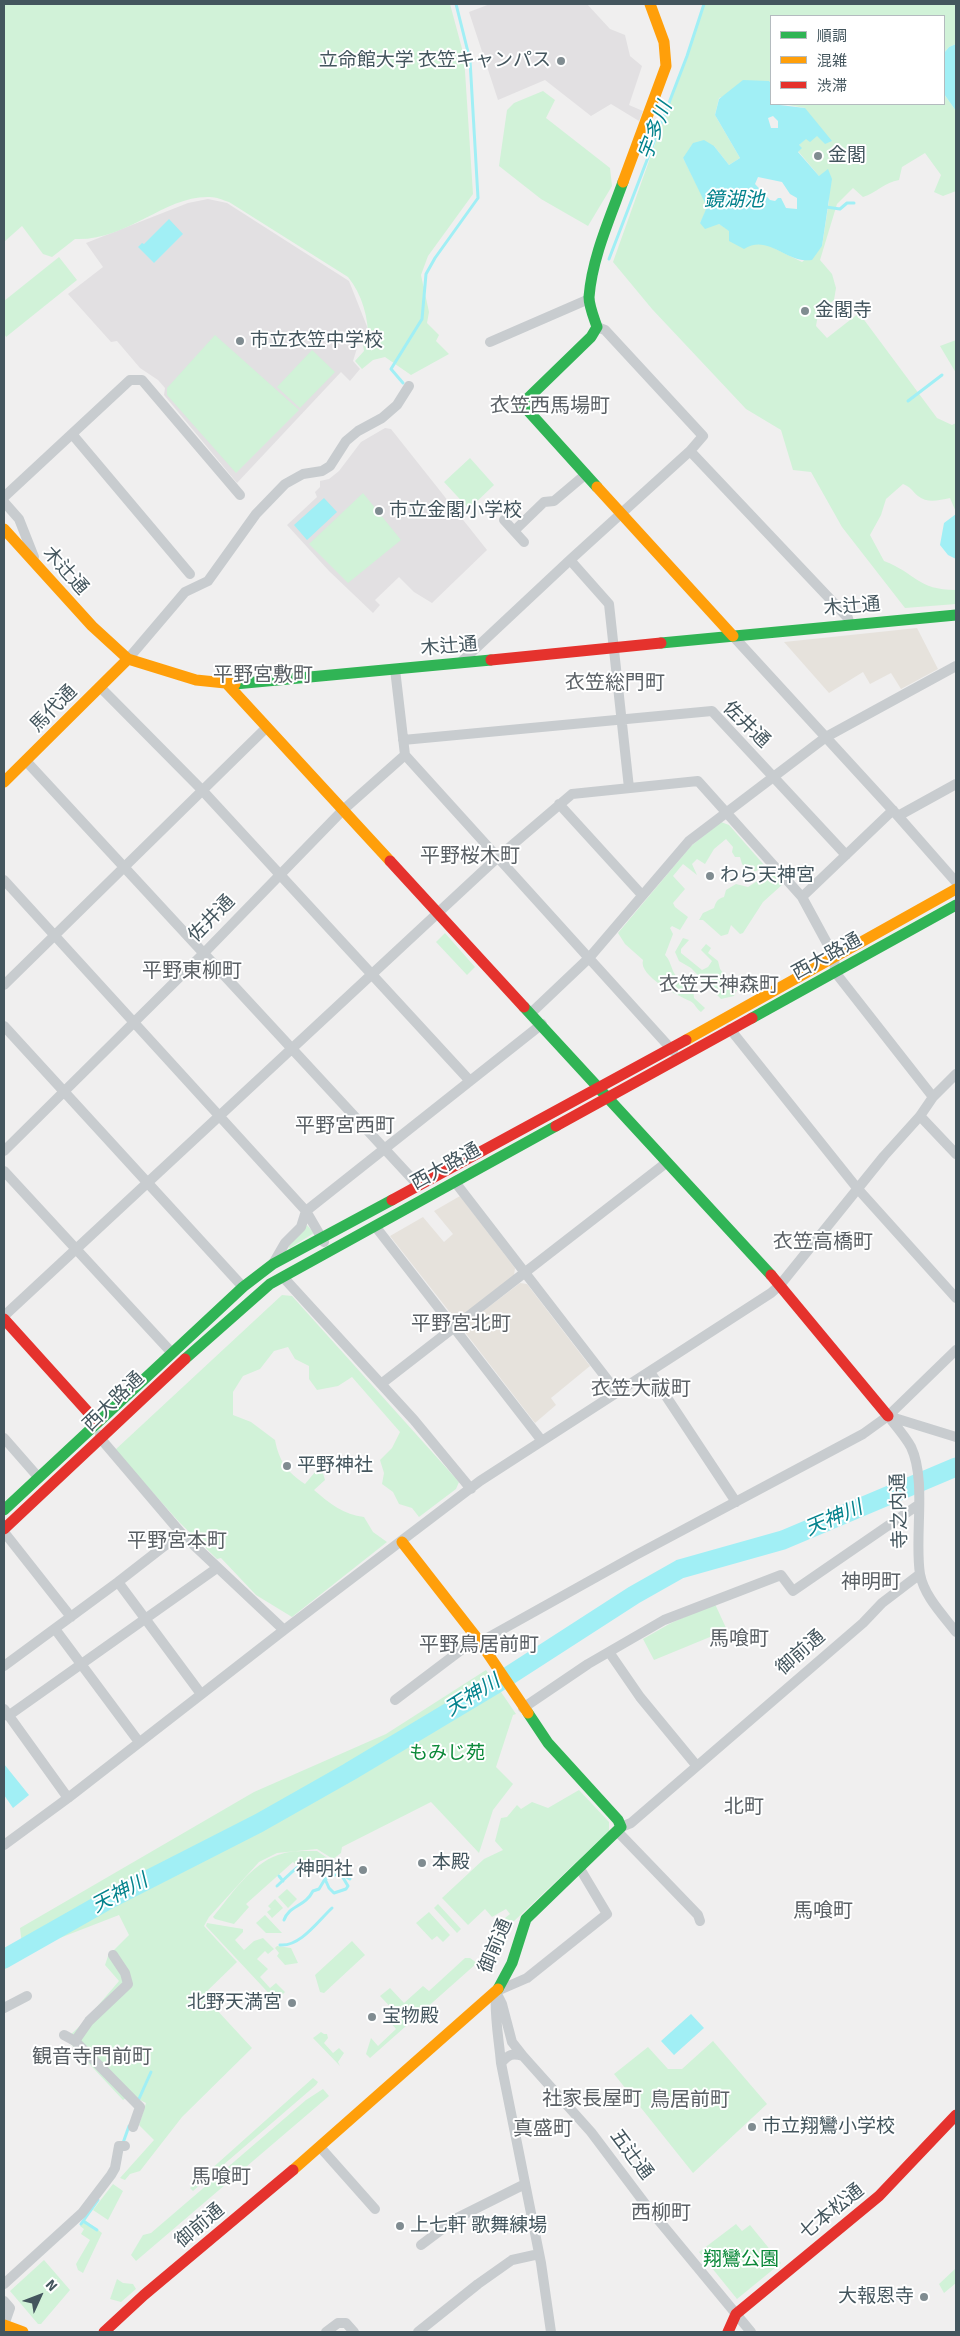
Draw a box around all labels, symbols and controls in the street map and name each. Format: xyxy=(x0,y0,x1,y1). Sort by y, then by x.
legend xyxy=(770,15,945,105)
text: 順調 xyxy=(817,27,847,45)
place label: 立命館大学 衣笠キャンパス xyxy=(319,50,551,72)
text: 混雑 xyxy=(817,52,847,70)
marker: 立命館大学 衣笠キャンパス xyxy=(555,55,567,67)
text: 渋滞 xyxy=(817,77,847,95)
water label: 宇多川 xyxy=(634,99,678,163)
place label: 金閣 xyxy=(828,145,866,167)
marker: 金閣 xyxy=(812,150,824,162)
water label: 鏡湖池 xyxy=(704,189,764,213)
place label: 金閣寺 xyxy=(815,300,872,322)
marker: 金閣寺 xyxy=(799,305,811,317)
place label: 市立衣笠中学校 xyxy=(250,330,383,352)
marker: 市立衣笠中学校 xyxy=(234,335,246,347)
district label: 衣笠西馬場町 xyxy=(490,395,610,419)
place label: 市立金閣小学校 xyxy=(389,500,522,522)
marker: 市立金閣小学校 xyxy=(373,505,385,517)
street label: 木辻通 xyxy=(37,542,93,600)
street label: 木辻通 xyxy=(823,593,881,621)
street label: 木辻通 xyxy=(420,633,478,661)
district label: 平野宮敷町 xyxy=(213,664,313,688)
district label: 衣笠総門町 xyxy=(565,672,665,696)
street label: 馬代通 xyxy=(26,681,82,737)
street label: 佐井通 xyxy=(718,697,774,753)
district label: 平野桜木町 xyxy=(420,845,520,869)
place label: わら天神宮 xyxy=(720,865,815,887)
marker: わら天神宮 xyxy=(704,870,716,882)
street label: 佐井通 xyxy=(184,891,240,947)
street label: 西大路通 xyxy=(788,929,866,985)
district label: 平野東柳町 xyxy=(142,960,242,984)
district label: 衣笠天神森町 xyxy=(659,974,779,998)
district label: 平野宮西町 xyxy=(295,1115,395,1139)
street label: 西大路通 xyxy=(407,1139,485,1195)
district label: 衣笠高橋町 xyxy=(773,1231,873,1255)
district label: 平野宮北町 xyxy=(411,1313,511,1337)
street label: 西大路通 xyxy=(79,1367,149,1437)
district label: 衣笠大祓町 xyxy=(591,1378,691,1402)
place label: 平野神社 xyxy=(297,1455,373,1477)
marker: 平野神社 xyxy=(281,1460,293,1472)
street label: 寺之内通 xyxy=(887,1473,913,1549)
water label: 天神川 xyxy=(802,1496,866,1542)
district label: 平野宮本町 xyxy=(127,1530,227,1554)
district label: 神明町 xyxy=(841,1571,901,1595)
street label: 御前通 xyxy=(772,1626,830,1680)
district label: 馬喰町 xyxy=(709,1628,769,1652)
district label: 平野鳥居前町 xyxy=(419,1634,539,1658)
water label: 天神川 xyxy=(441,1670,505,1722)
park label: もみじ苑 xyxy=(409,1743,485,1765)
district label: 北町 xyxy=(724,1796,764,1820)
place label: 本殿 xyxy=(432,1852,470,1874)
marker: 本殿 xyxy=(416,1857,428,1869)
place label: 神明社 xyxy=(296,1859,353,1881)
marker: 神明社 xyxy=(357,1864,369,1876)
water label: 天神川 xyxy=(88,1869,152,1919)
district label: 馬喰町 xyxy=(793,1900,853,1924)
street label: 御前通 xyxy=(474,1915,518,1977)
place label: 北野天満宮 xyxy=(187,1992,282,2014)
marker: 北野天満宮 xyxy=(286,1997,298,2009)
place label: 宝物殿 xyxy=(382,2006,439,2028)
marker: 宝物殿 xyxy=(366,2011,378,2023)
district label: 観音寺門前町 xyxy=(32,2046,152,2070)
district label: 社家長屋町 xyxy=(542,2088,642,2112)
district label: 鳥居前町 xyxy=(650,2089,730,2113)
place label: 市立翔鸞小学校 xyxy=(762,2116,895,2138)
district label: 真盛町 xyxy=(513,2118,573,2142)
marker: 市立翔鸞小学校 xyxy=(746,2121,758,2133)
street label: 五辻通 xyxy=(605,2125,657,2185)
district label: 馬喰町 xyxy=(191,2166,251,2190)
street label: 七本松通 xyxy=(795,2179,869,2245)
street label: 御前通 xyxy=(171,2199,229,2253)
district label: 西柳町 xyxy=(631,2202,691,2226)
place label: 上七軒 歌舞練場 xyxy=(410,2215,547,2237)
marker: 上七軒 歌舞練場 xyxy=(394,2220,406,2232)
park label: 翔鸞公園 xyxy=(703,2249,779,2271)
north arrow xyxy=(15,2271,65,2321)
text: N xyxy=(42,2276,61,2295)
place label: 大報恩寺 xyxy=(838,2286,914,2308)
marker: 大報恩寺 xyxy=(918,2291,930,2303)

